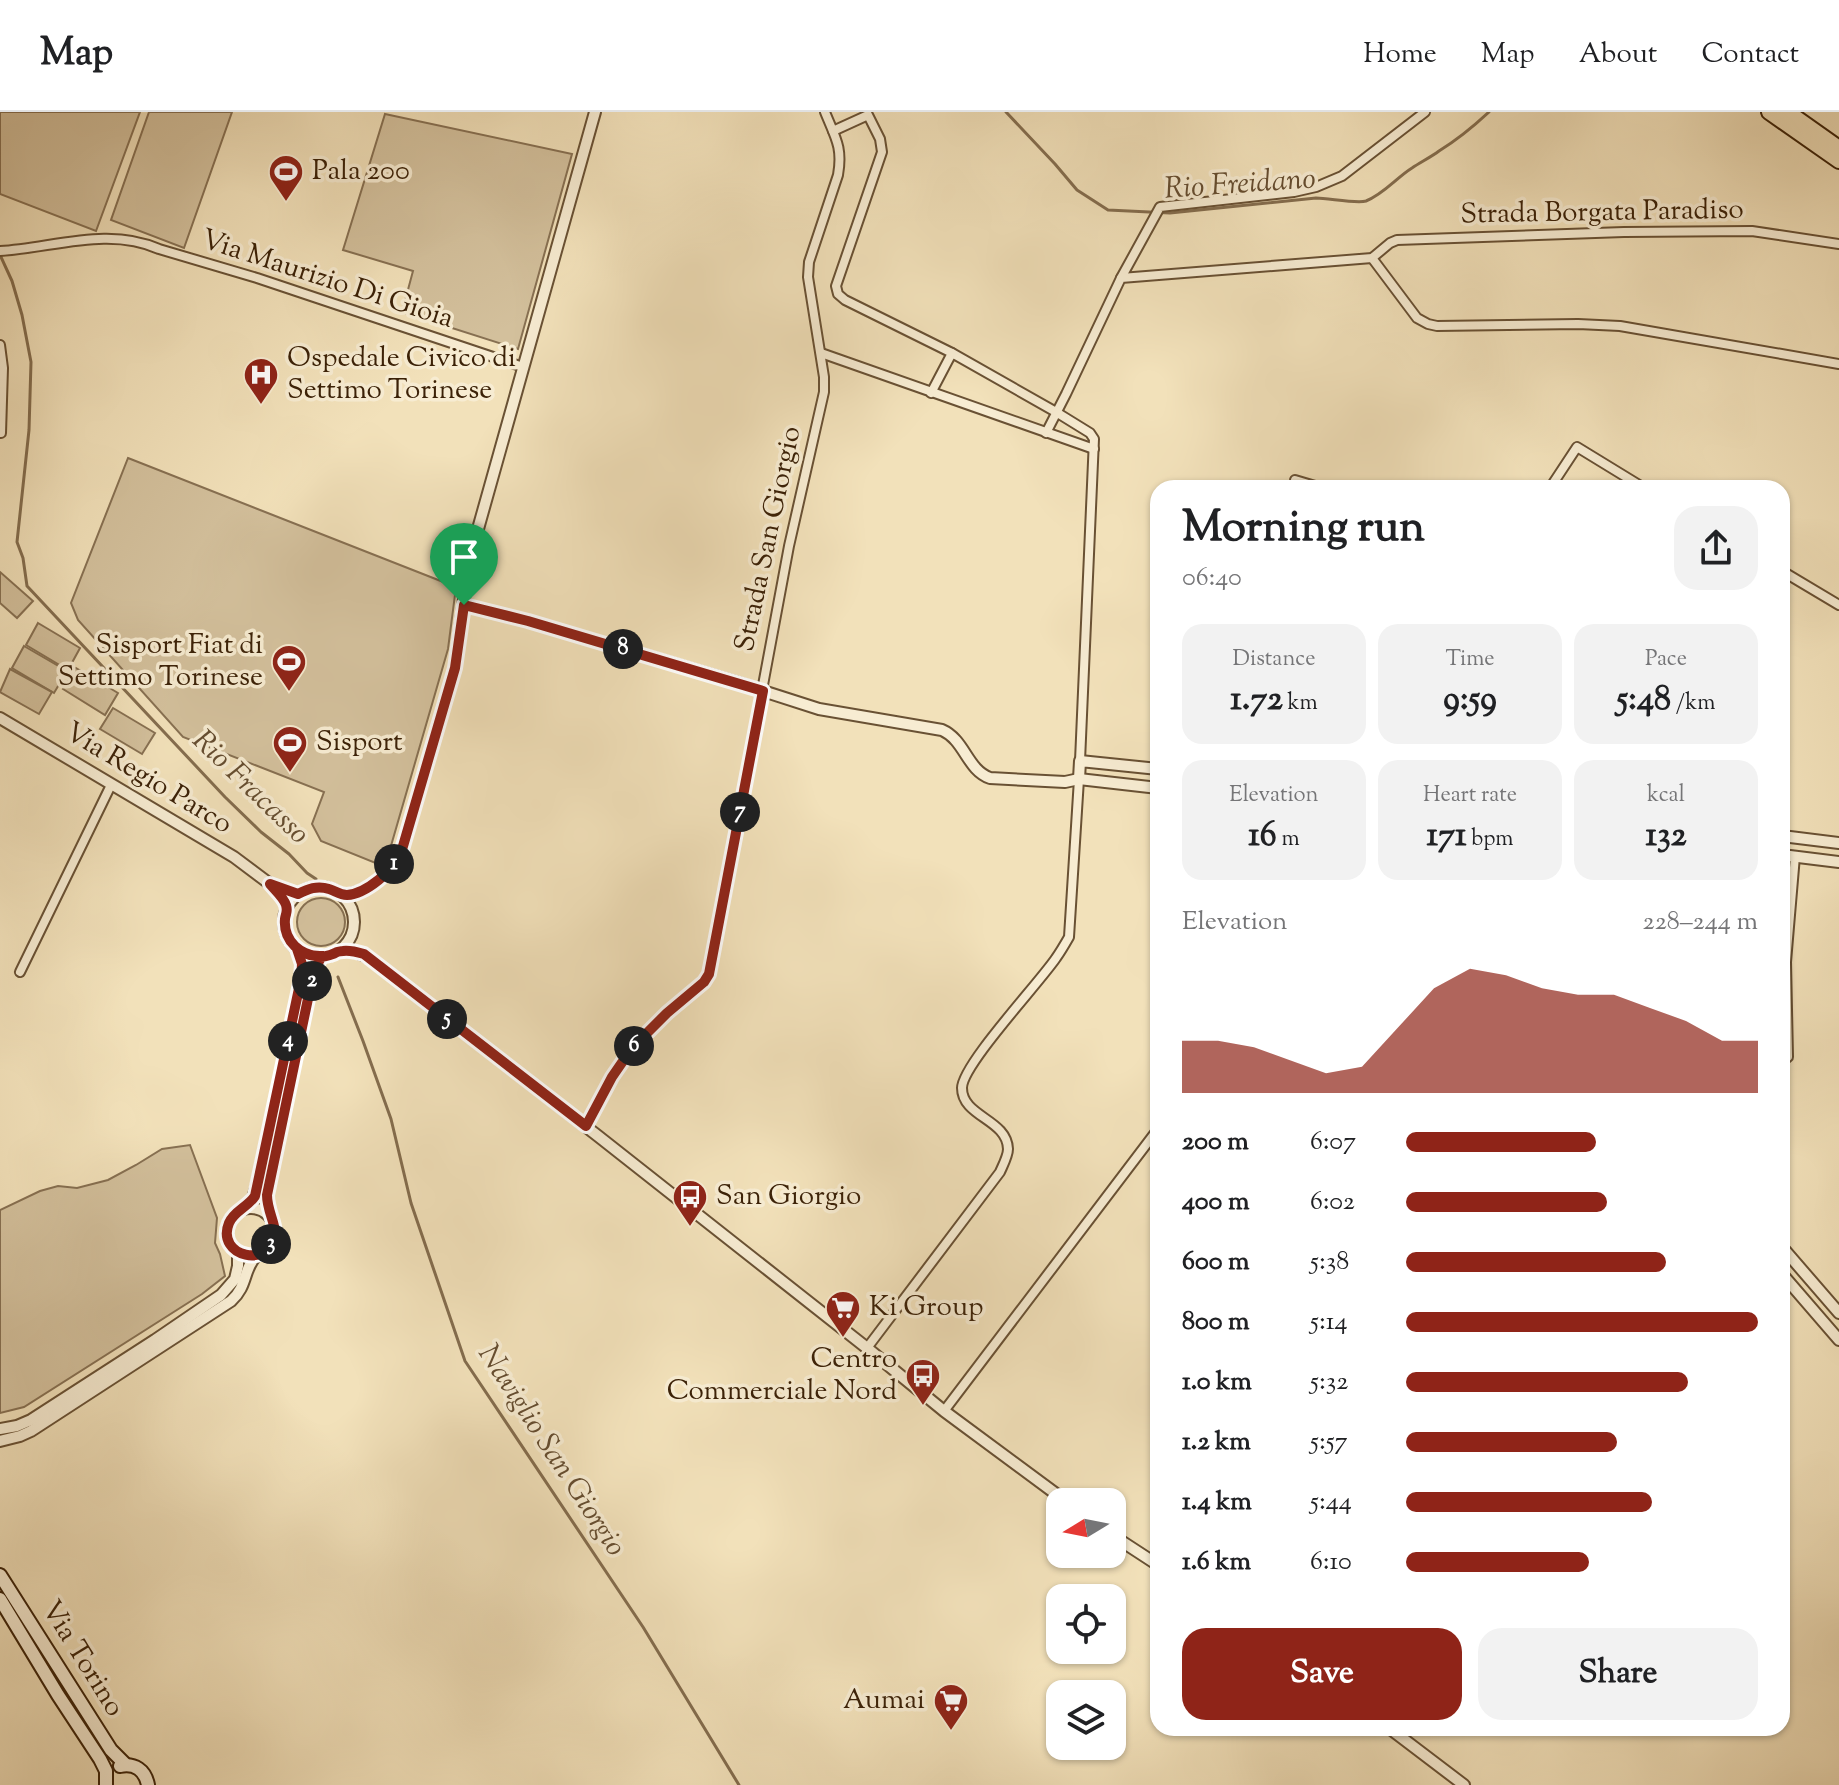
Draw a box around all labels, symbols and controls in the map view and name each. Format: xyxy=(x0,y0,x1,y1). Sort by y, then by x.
text: Map xyxy=(40,28,113,82)
text: Home xyxy=(1363,35,1437,75)
text: Map xyxy=(1481,35,1535,75)
text: About xyxy=(1579,35,1657,75)
text: Contact xyxy=(1701,35,1799,75)
place label: Pala 200 xyxy=(312,152,410,192)
sports icon: Pala 200 xyxy=(267,153,305,203)
water label: Rio Freidano xyxy=(1163,158,1317,212)
street label: Strada Borgata Paradiso xyxy=(1460,191,1744,235)
street label: Via Maurizio Di Gioia xyxy=(196,220,458,340)
place label: Ospedale Civico di Settimo Torinese xyxy=(287,339,516,411)
hospital icon: Ospedale Civico di Settimo Torinese xyxy=(242,356,280,406)
street label: Strada San Giorgio xyxy=(726,423,812,655)
text: Morning run xyxy=(1182,498,1425,561)
button: share xyxy=(1674,506,1758,590)
pin xyxy=(430,523,498,605)
icon: arrive xyxy=(442,535,486,579)
text: 06:40 xyxy=(1182,560,1242,597)
place label: Sisport Fiat di Settimo Torinese xyxy=(58,626,263,698)
pin: 8 xyxy=(603,629,643,669)
text: 8 xyxy=(617,633,629,665)
sports icon: Sisport Fiat di Settimo Torinese xyxy=(270,643,308,693)
text: Distance xyxy=(1233,644,1315,676)
text: Time xyxy=(1446,644,1494,676)
text: Pace xyxy=(1645,644,1687,676)
text: 1.72 xyxy=(1230,676,1283,725)
text: 9:59 xyxy=(1443,676,1497,725)
text: 5:48 xyxy=(1616,676,1671,725)
text: km xyxy=(1283,688,1318,720)
text: /km xyxy=(1671,688,1716,720)
street label: Via Regio Parco xyxy=(57,713,239,845)
water label: Rio Fracasso xyxy=(182,721,318,855)
place label: Sisport xyxy=(316,723,403,763)
sports icon: Sisport xyxy=(271,724,309,774)
text: Elevation xyxy=(1229,780,1319,812)
text: Heart rate xyxy=(1423,780,1517,812)
text: kcal xyxy=(1647,780,1685,812)
pin: 7 xyxy=(720,792,760,832)
text: 7 xyxy=(734,796,746,828)
text: 16 xyxy=(1248,812,1277,861)
text: 171 xyxy=(1426,812,1467,861)
text: 132 xyxy=(1645,812,1687,861)
text: m xyxy=(1277,824,1300,856)
text: bpm xyxy=(1467,824,1514,856)
pin: 1 xyxy=(374,844,414,884)
text: 1 xyxy=(390,848,398,880)
text: Elevation xyxy=(1182,904,1287,941)
text: 228–244 m xyxy=(1643,904,1758,941)
pin: 2 xyxy=(292,961,332,1001)
text: 2 xyxy=(307,965,317,997)
pin: 5 xyxy=(427,999,467,1039)
text: 5 xyxy=(443,1003,451,1035)
pin: 4 xyxy=(268,1021,308,1061)
text: 4 xyxy=(282,1025,294,1057)
pin: 6 xyxy=(614,1026,654,1066)
text: 6 xyxy=(629,1030,639,1062)
text: 200 m xyxy=(1182,1124,1249,1161)
text: 6:07 xyxy=(1310,1124,1356,1161)
place label: San Giorgio xyxy=(716,1177,861,1217)
bus stop icon: San Giorgio xyxy=(671,1178,709,1228)
text: 400 m xyxy=(1182,1184,1249,1221)
text: 6:02 xyxy=(1310,1184,1355,1221)
pin: 3 xyxy=(251,1224,291,1264)
text: 3 xyxy=(267,1228,275,1260)
text: 600 m xyxy=(1182,1244,1249,1281)
text: 5:38 xyxy=(1310,1244,1349,1281)
place label: Ki Group xyxy=(869,1288,984,1328)
supermarket icon: Ki Group xyxy=(824,1289,862,1339)
text: 800 m xyxy=(1182,1304,1250,1341)
text: 5:14 xyxy=(1310,1304,1348,1341)
water label: Naviglio San Giorgio xyxy=(466,1337,636,1565)
place label: Centro Commerciale Nord xyxy=(667,1340,897,1412)
bus stop icon: Centro Commerciale Nord xyxy=(904,1357,942,1407)
text: 1.0 km xyxy=(1182,1364,1252,1401)
text: 5:32 xyxy=(1310,1364,1348,1401)
text: 1.2 km xyxy=(1182,1424,1251,1461)
text: 5:57 xyxy=(1310,1424,1348,1461)
text: 1.4 km xyxy=(1182,1484,1252,1521)
text: 5:44 xyxy=(1310,1484,1352,1521)
north arrow xyxy=(1046,1488,1126,1568)
map controls xyxy=(1046,1488,1126,1760)
text: 1.6 km xyxy=(1182,1544,1251,1581)
text: 6:10 xyxy=(1310,1544,1352,1581)
button: locate xyxy=(1046,1584,1126,1664)
street label: Via Torino xyxy=(31,1593,133,1725)
button: Save xyxy=(1182,1628,1462,1720)
button: Share xyxy=(1478,1628,1758,1720)
button: layers xyxy=(1046,1680,1126,1760)
place label: Aumai xyxy=(843,1681,925,1721)
supermarket icon: Aumai xyxy=(932,1682,970,1732)

